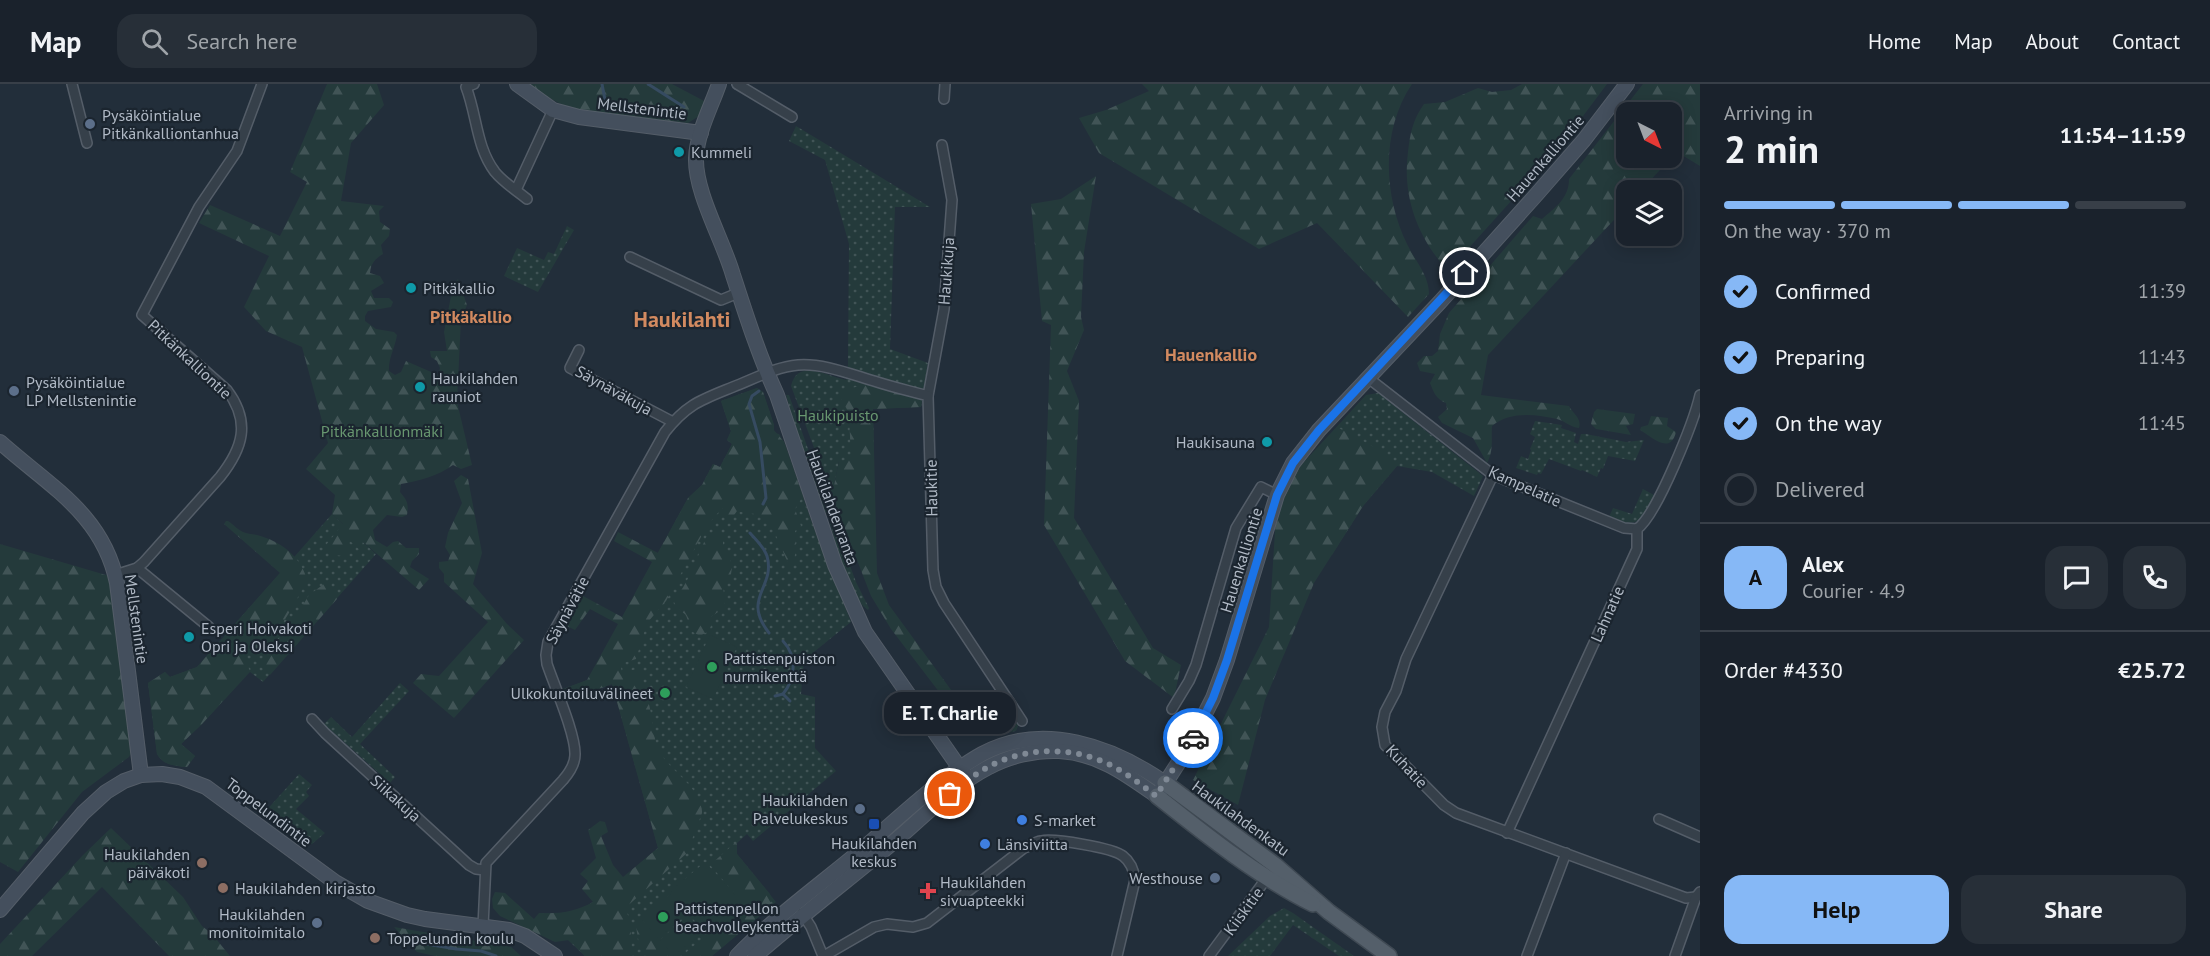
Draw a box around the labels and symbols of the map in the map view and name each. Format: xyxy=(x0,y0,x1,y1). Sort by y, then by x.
street label: Mellstenintie xyxy=(596,93,688,123)
north arrow xyxy=(1616,102,1682,168)
place label: Pysäköintialue Pitkänkalliontanhua xyxy=(102,105,239,143)
street label: Hauenkalliontie xyxy=(1502,110,1588,206)
marker: Pysäköintialue Pitkänkalliontanhua xyxy=(83,117,97,131)
place label: Kummeli xyxy=(691,142,752,162)
marker: Kummeli xyxy=(672,145,686,159)
street label: Haukikuja xyxy=(934,237,958,305)
pin xyxy=(1439,247,1490,298)
place label: Pitkäkallio xyxy=(423,278,495,298)
marker: Pitkäkallio xyxy=(404,281,418,295)
district label: Pitkäkallio xyxy=(430,305,512,328)
district label: Haukilahti xyxy=(634,305,730,333)
street label: Pitkänkalliontie xyxy=(144,315,236,403)
district label: Hauenkallio xyxy=(1165,343,1257,366)
street label: Säynäväkuja xyxy=(572,361,656,419)
place label: Haukilahden rauniot xyxy=(432,368,518,406)
place label: Pysäköintialue LP Mellstenintie xyxy=(26,372,137,410)
marker: Haukilahden rauniot xyxy=(413,380,427,394)
marker: Pysäköintialue LP Mellstenintie xyxy=(7,384,21,398)
park label: Haukipuisto xyxy=(797,405,879,425)
park label: Pitkänkallionmäki xyxy=(321,421,443,441)
place label: Haukisauna xyxy=(1176,432,1255,452)
marker: Haukisauna xyxy=(1260,435,1274,449)
street label: Haukilahdenranta xyxy=(803,446,863,568)
street label: Haukitie xyxy=(921,459,941,517)
street label: Kampelatie xyxy=(1486,461,1564,511)
street label: Hauenkalliontie xyxy=(1216,505,1266,615)
street label: Mellstenintie xyxy=(121,573,153,665)
street label: Säynävätie xyxy=(541,573,593,647)
street label: Lahnatie xyxy=(1586,583,1628,645)
place label: Esperi Hoivakoti Opri ja Oleksi xyxy=(201,618,312,656)
marker: Esperi Hoivakoti Opri ja Oleksi xyxy=(182,630,196,644)
place label: Pattistenpuiston nurmikenttä xyxy=(724,648,835,686)
marker: Pattistenpuiston nurmikenttä xyxy=(705,660,719,674)
place label: Ulkokuntoiluvälineet xyxy=(511,683,654,703)
marker: Ulkokuntoiluvälineet xyxy=(658,686,672,700)
callout: E. T. Charlie xyxy=(884,692,1016,734)
courier xyxy=(1163,708,1223,768)
street label: Kuhatie xyxy=(1382,740,1432,792)
pin xyxy=(924,768,975,819)
street label: Siikakuja xyxy=(367,770,425,826)
street label: Toppelundintie xyxy=(222,773,316,851)
street label: Haukilahdenkatu xyxy=(1188,776,1294,860)
place label: Haukilahden Palvelukeskus xyxy=(753,790,848,828)
marker: Haukilahden Palvelukeskus xyxy=(853,802,867,816)
place label: S-market xyxy=(1034,810,1096,830)
marker: S-market xyxy=(1015,813,1029,827)
marker: Haukilahden keskus xyxy=(867,817,881,831)
place label: Haukilahden keskus xyxy=(831,833,917,871)
place label: Länsiviitta xyxy=(997,834,1068,854)
marker: Länsiviitta xyxy=(978,837,992,851)
place label: Haukilahden päiväkoti xyxy=(104,844,190,882)
marker: Haukilahden päiväkoti xyxy=(195,856,209,870)
place label: Westhouse xyxy=(1129,868,1203,888)
marker: Westhouse xyxy=(1208,871,1222,885)
place label: Haukilahden sivuapteekki xyxy=(940,872,1026,910)
place label: Haukilahden kirjasto xyxy=(235,878,376,898)
marker: Haukilahden kirjasto xyxy=(216,881,230,895)
street label: Kiiskitie xyxy=(1219,883,1267,939)
marker: Haukilahden sivuapteekki xyxy=(921,884,935,898)
place label: Pattistenpellon beachvolleykenttä xyxy=(675,898,800,936)
place label: Haukilahden monitoimitalo xyxy=(208,904,305,942)
marker: Pattistenpellon beachvolleykenttä xyxy=(656,910,670,924)
marker: Haukilahden monitoimitalo xyxy=(310,916,324,930)
place label: Toppelundin koulu xyxy=(387,928,514,948)
marker: Toppelundin koulu xyxy=(368,931,382,945)

